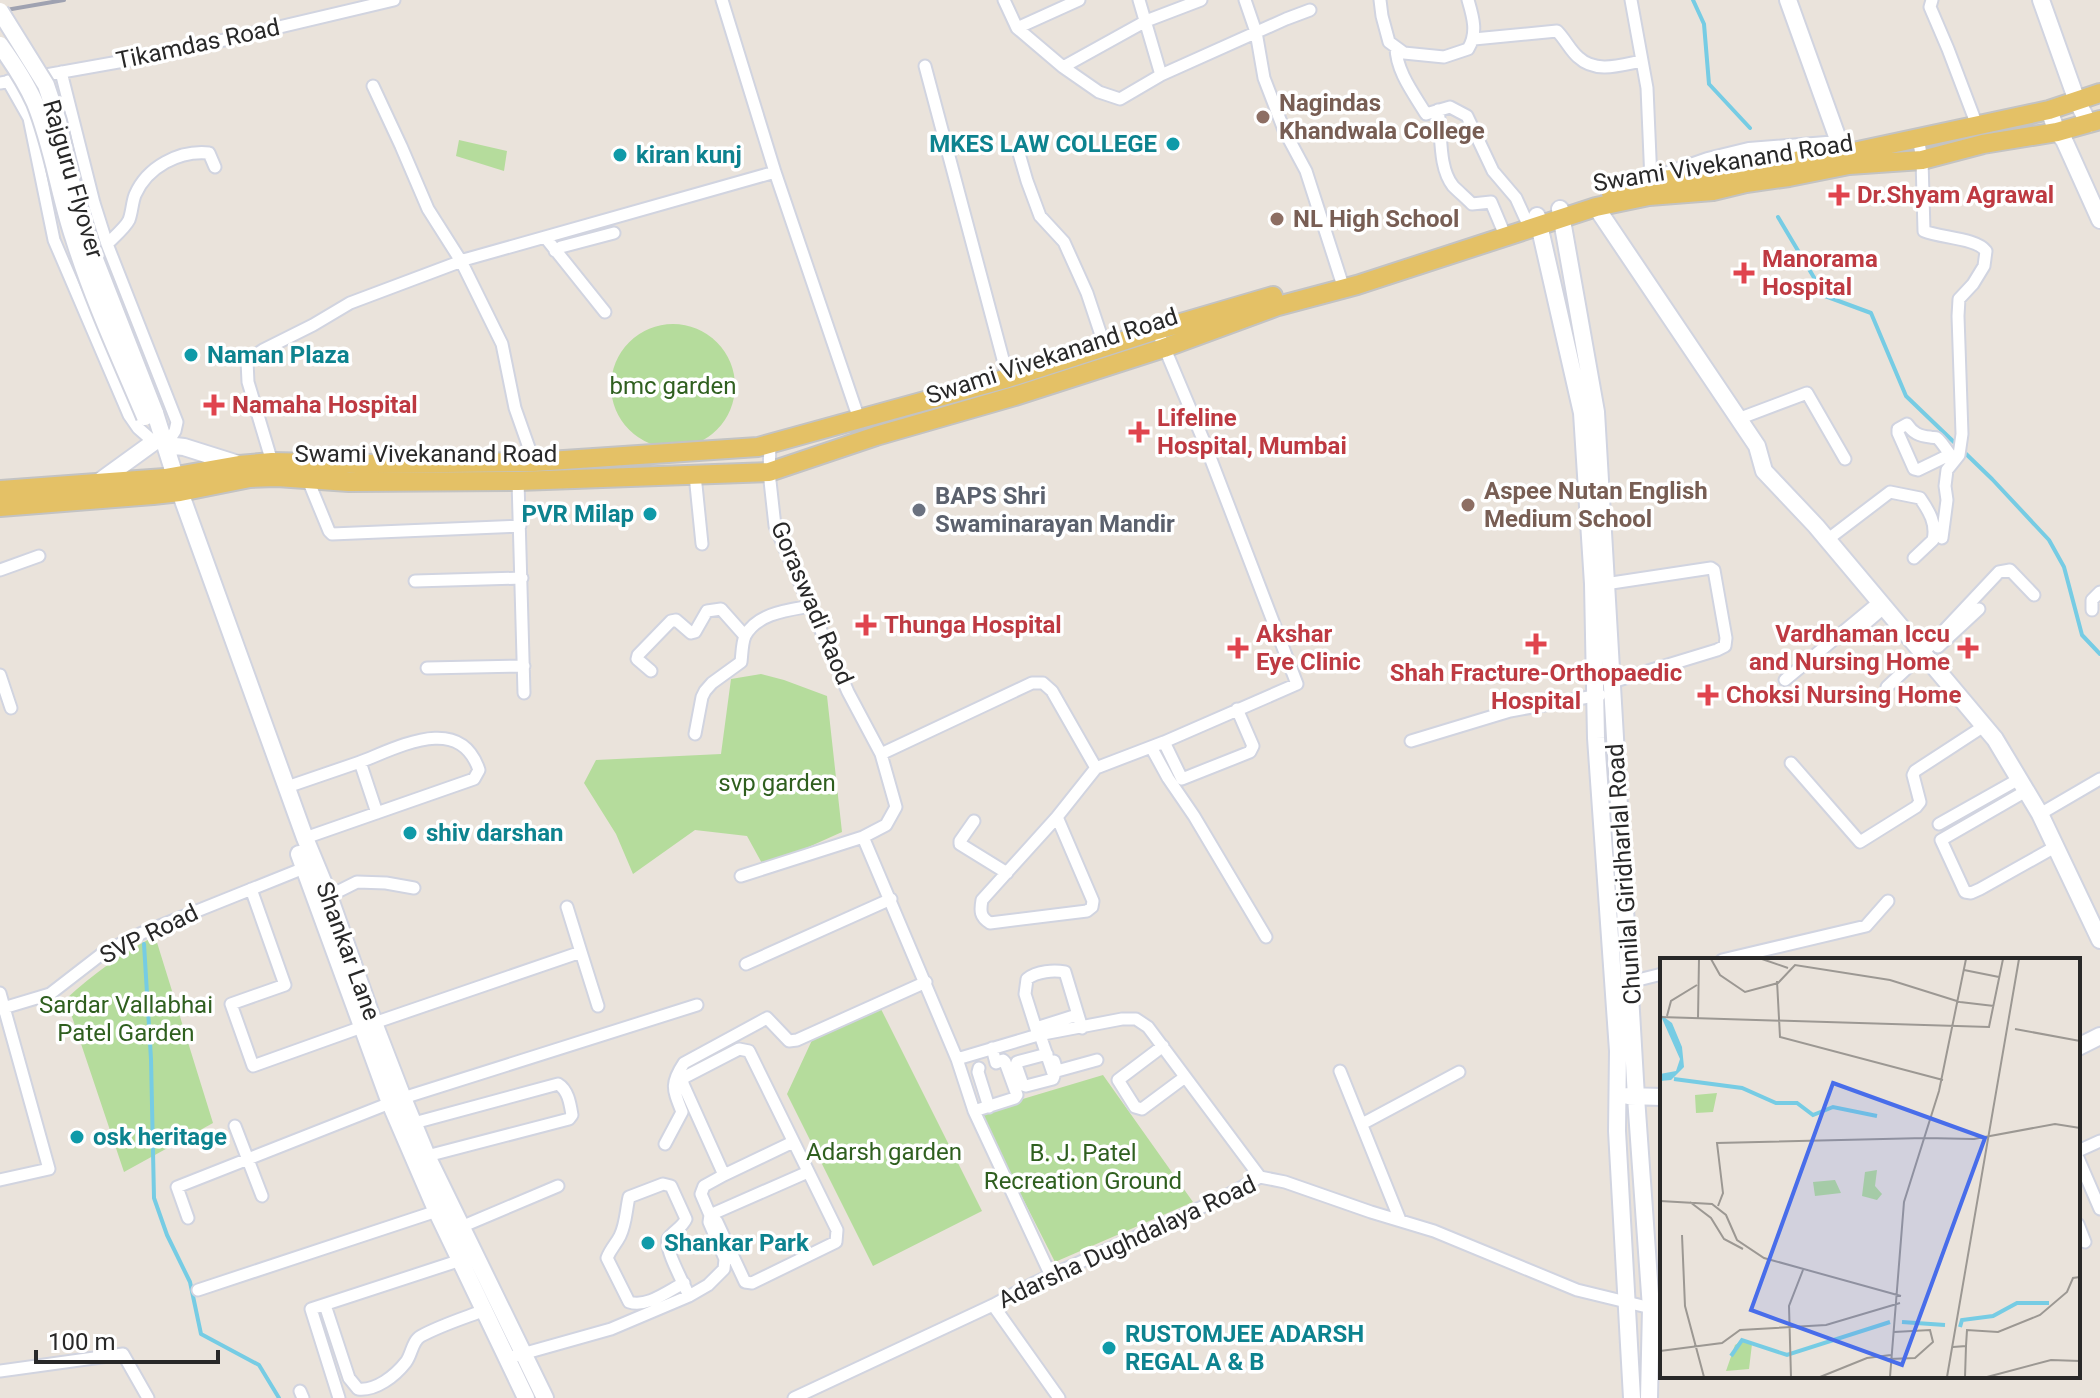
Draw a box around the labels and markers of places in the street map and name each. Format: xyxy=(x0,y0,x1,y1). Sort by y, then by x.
place label: Nagindas Khandwala College xyxy=(1279,89,1485,145)
marker: Nagindas Khandwala College xyxy=(1254,108,1272,126)
place label: MKES LAW COLLEGE xyxy=(929,130,1157,158)
marker: MKES LAW COLLEGE xyxy=(1164,135,1182,153)
place label: kiran kunj xyxy=(636,141,742,169)
marker: kiran kunj xyxy=(611,146,629,164)
place label: Dr.Shyam Agrawal xyxy=(1857,181,2054,209)
marker: Dr.Shyam Agrawal xyxy=(1828,184,1850,206)
place label: NL High School xyxy=(1293,205,1459,233)
marker: NL High School xyxy=(1268,210,1286,228)
place label: Manorama Hospital xyxy=(1762,245,1878,301)
marker: Manorama Hospital xyxy=(1733,262,1755,284)
place label: Naman Plaza xyxy=(207,341,350,369)
marker: Naman Plaza xyxy=(182,346,200,364)
place label: Namaha Hospital xyxy=(232,391,418,419)
marker: Namaha Hospital xyxy=(203,394,225,416)
place label: Lifeline Hospital, Mumbai xyxy=(1157,404,1347,460)
marker: Lifeline Hospital, Mumbai xyxy=(1128,421,1150,443)
place label: Aspee Nutan English Medium School xyxy=(1484,477,1708,533)
place label: BAPS Shri Swaminarayan Mandir xyxy=(935,482,1175,538)
marker: Aspee Nutan English Medium School xyxy=(1459,496,1477,514)
place label: PVR Milap xyxy=(521,500,634,528)
marker: BAPS Shri Swaminarayan Mandir xyxy=(910,501,928,519)
marker: PVR Milap xyxy=(641,505,659,523)
place label: Thunga Hospital xyxy=(884,611,1062,639)
marker: Thunga Hospital xyxy=(855,614,877,636)
place label: Akshar Eye Clinic xyxy=(1256,620,1361,676)
place label: Vardhaman Iccu and Nursing Home xyxy=(1749,620,1950,676)
marker: Shah Fracture-Orthopaedic Hospital xyxy=(1525,633,1547,655)
marker: Akshar Eye Clinic xyxy=(1227,637,1249,659)
marker: Vardhaman Iccu and Nursing Home xyxy=(1957,637,1979,659)
place label: Shah Fracture-Orthopaedic Hospital xyxy=(1390,659,1682,715)
place label: Choksi Nursing Home xyxy=(1726,681,1961,709)
marker: Choksi Nursing Home xyxy=(1697,684,1719,706)
place label: shiv darshan xyxy=(426,819,563,847)
marker: shiv darshan xyxy=(401,824,419,842)
place label: osk heritage xyxy=(93,1123,227,1151)
marker: osk heritage xyxy=(68,1128,86,1146)
place label: Shankar Park xyxy=(664,1229,810,1257)
marker: Shankar Park xyxy=(639,1234,657,1252)
place label: RUSTOMJEE ADARSH REGAL A & B xyxy=(1125,1320,1364,1376)
marker: RUSTOMJEE ADARSH REGAL A & B xyxy=(1100,1339,1118,1357)

